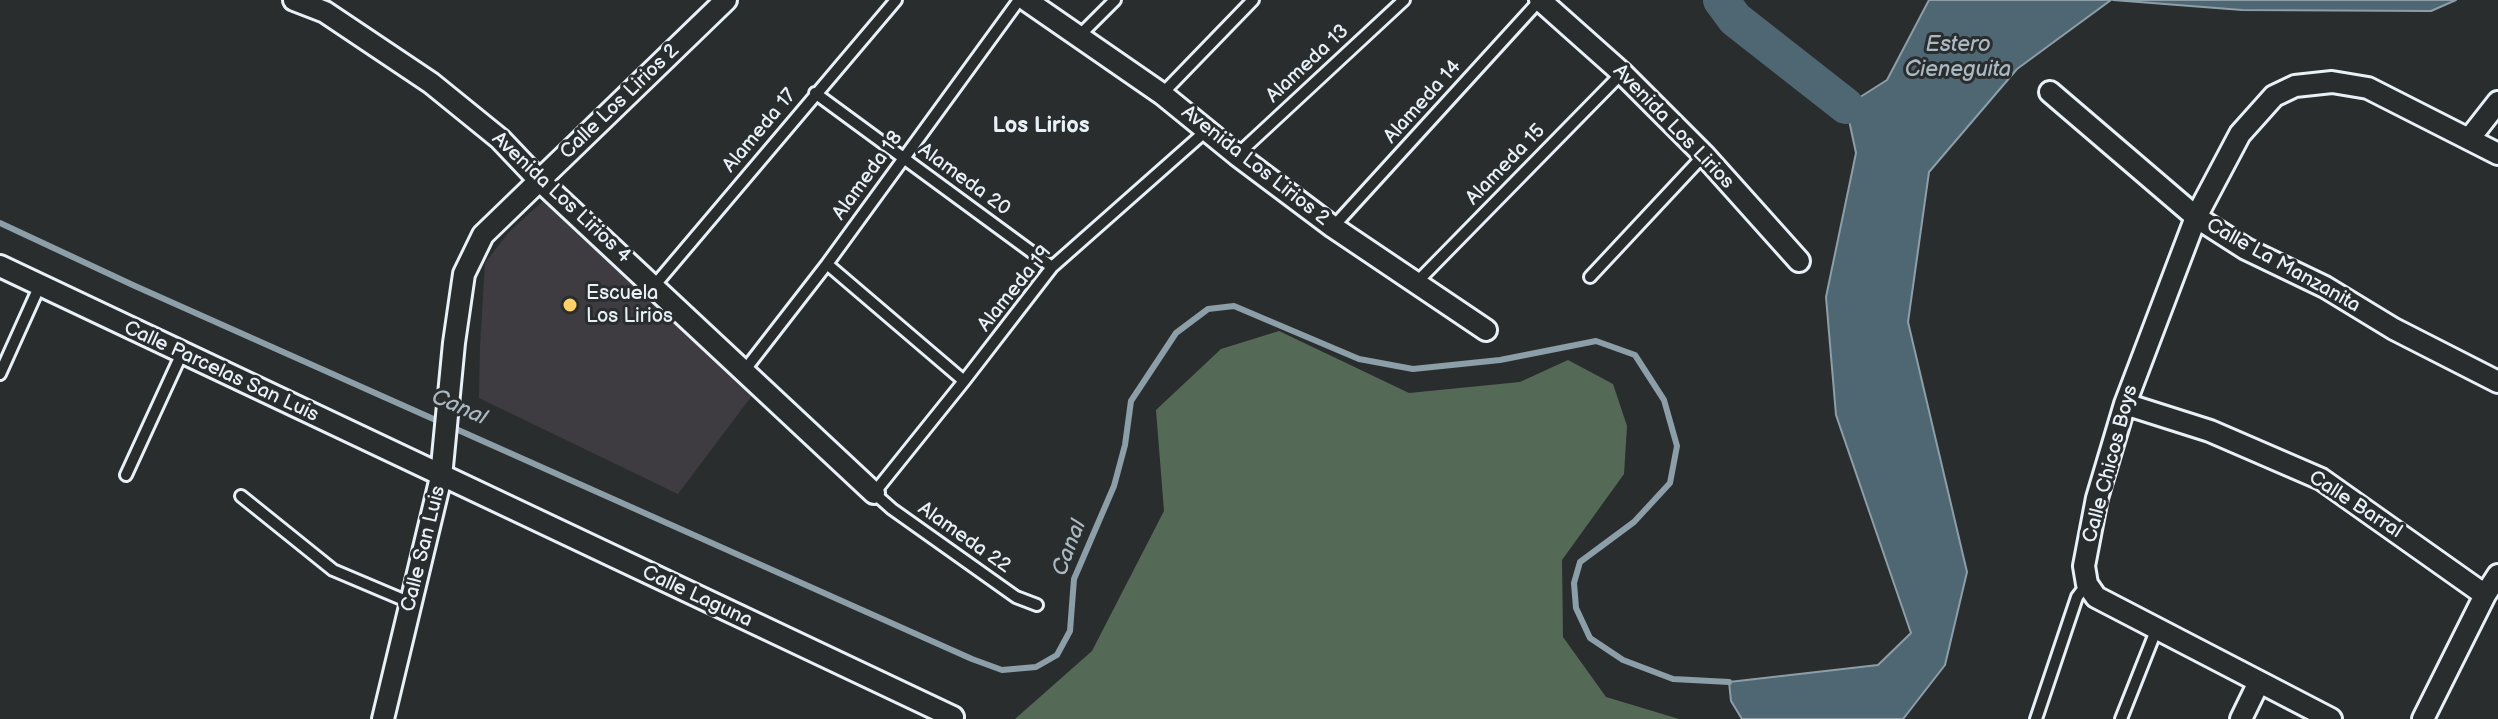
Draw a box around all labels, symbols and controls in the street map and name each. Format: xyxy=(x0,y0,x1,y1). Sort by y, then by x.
street label: Alameda 13 xyxy=(1262,20,1354,108)
water label: Estero Cieneguita xyxy=(1905,32,2011,84)
street label: Calle Los Lirios 2 xyxy=(556,39,684,165)
street label: Alameda 14 xyxy=(1379,55,1467,149)
street label: Avenida Los Lirios xyxy=(1607,60,1739,194)
street label: Alameda 17 xyxy=(718,84,802,178)
street label: Avenida Los Lirios 2 xyxy=(1176,101,1334,231)
district label: Los Lirios xyxy=(992,113,1090,139)
street label: Alameda 15 xyxy=(1461,119,1551,211)
street label: Avenida Los Lirios 4 xyxy=(486,127,636,269)
street label: Alameda 18 xyxy=(828,127,908,225)
street label: Alameda 20 xyxy=(913,139,1015,221)
street label: Calle La Manzanita xyxy=(2202,214,2364,318)
street label: Alameda 19 xyxy=(973,241,1057,337)
place label: Escuela Los Lirios xyxy=(586,282,673,329)
marker: Escuela Los Lirios xyxy=(561,296,579,314)
street label: Calle Parcelas San Luis xyxy=(120,316,322,428)
street label: Calle Chicos Boys xyxy=(2078,382,2144,546)
water label: Canal xyxy=(427,384,491,432)
street label: Calle Barral xyxy=(2304,466,2406,544)
street label: Calle San Luis xyxy=(397,484,451,614)
street label: Alameda 22 xyxy=(913,497,1015,579)
water label: Canal xyxy=(1047,516,1093,580)
street label: Calle Laguna xyxy=(638,561,756,633)

